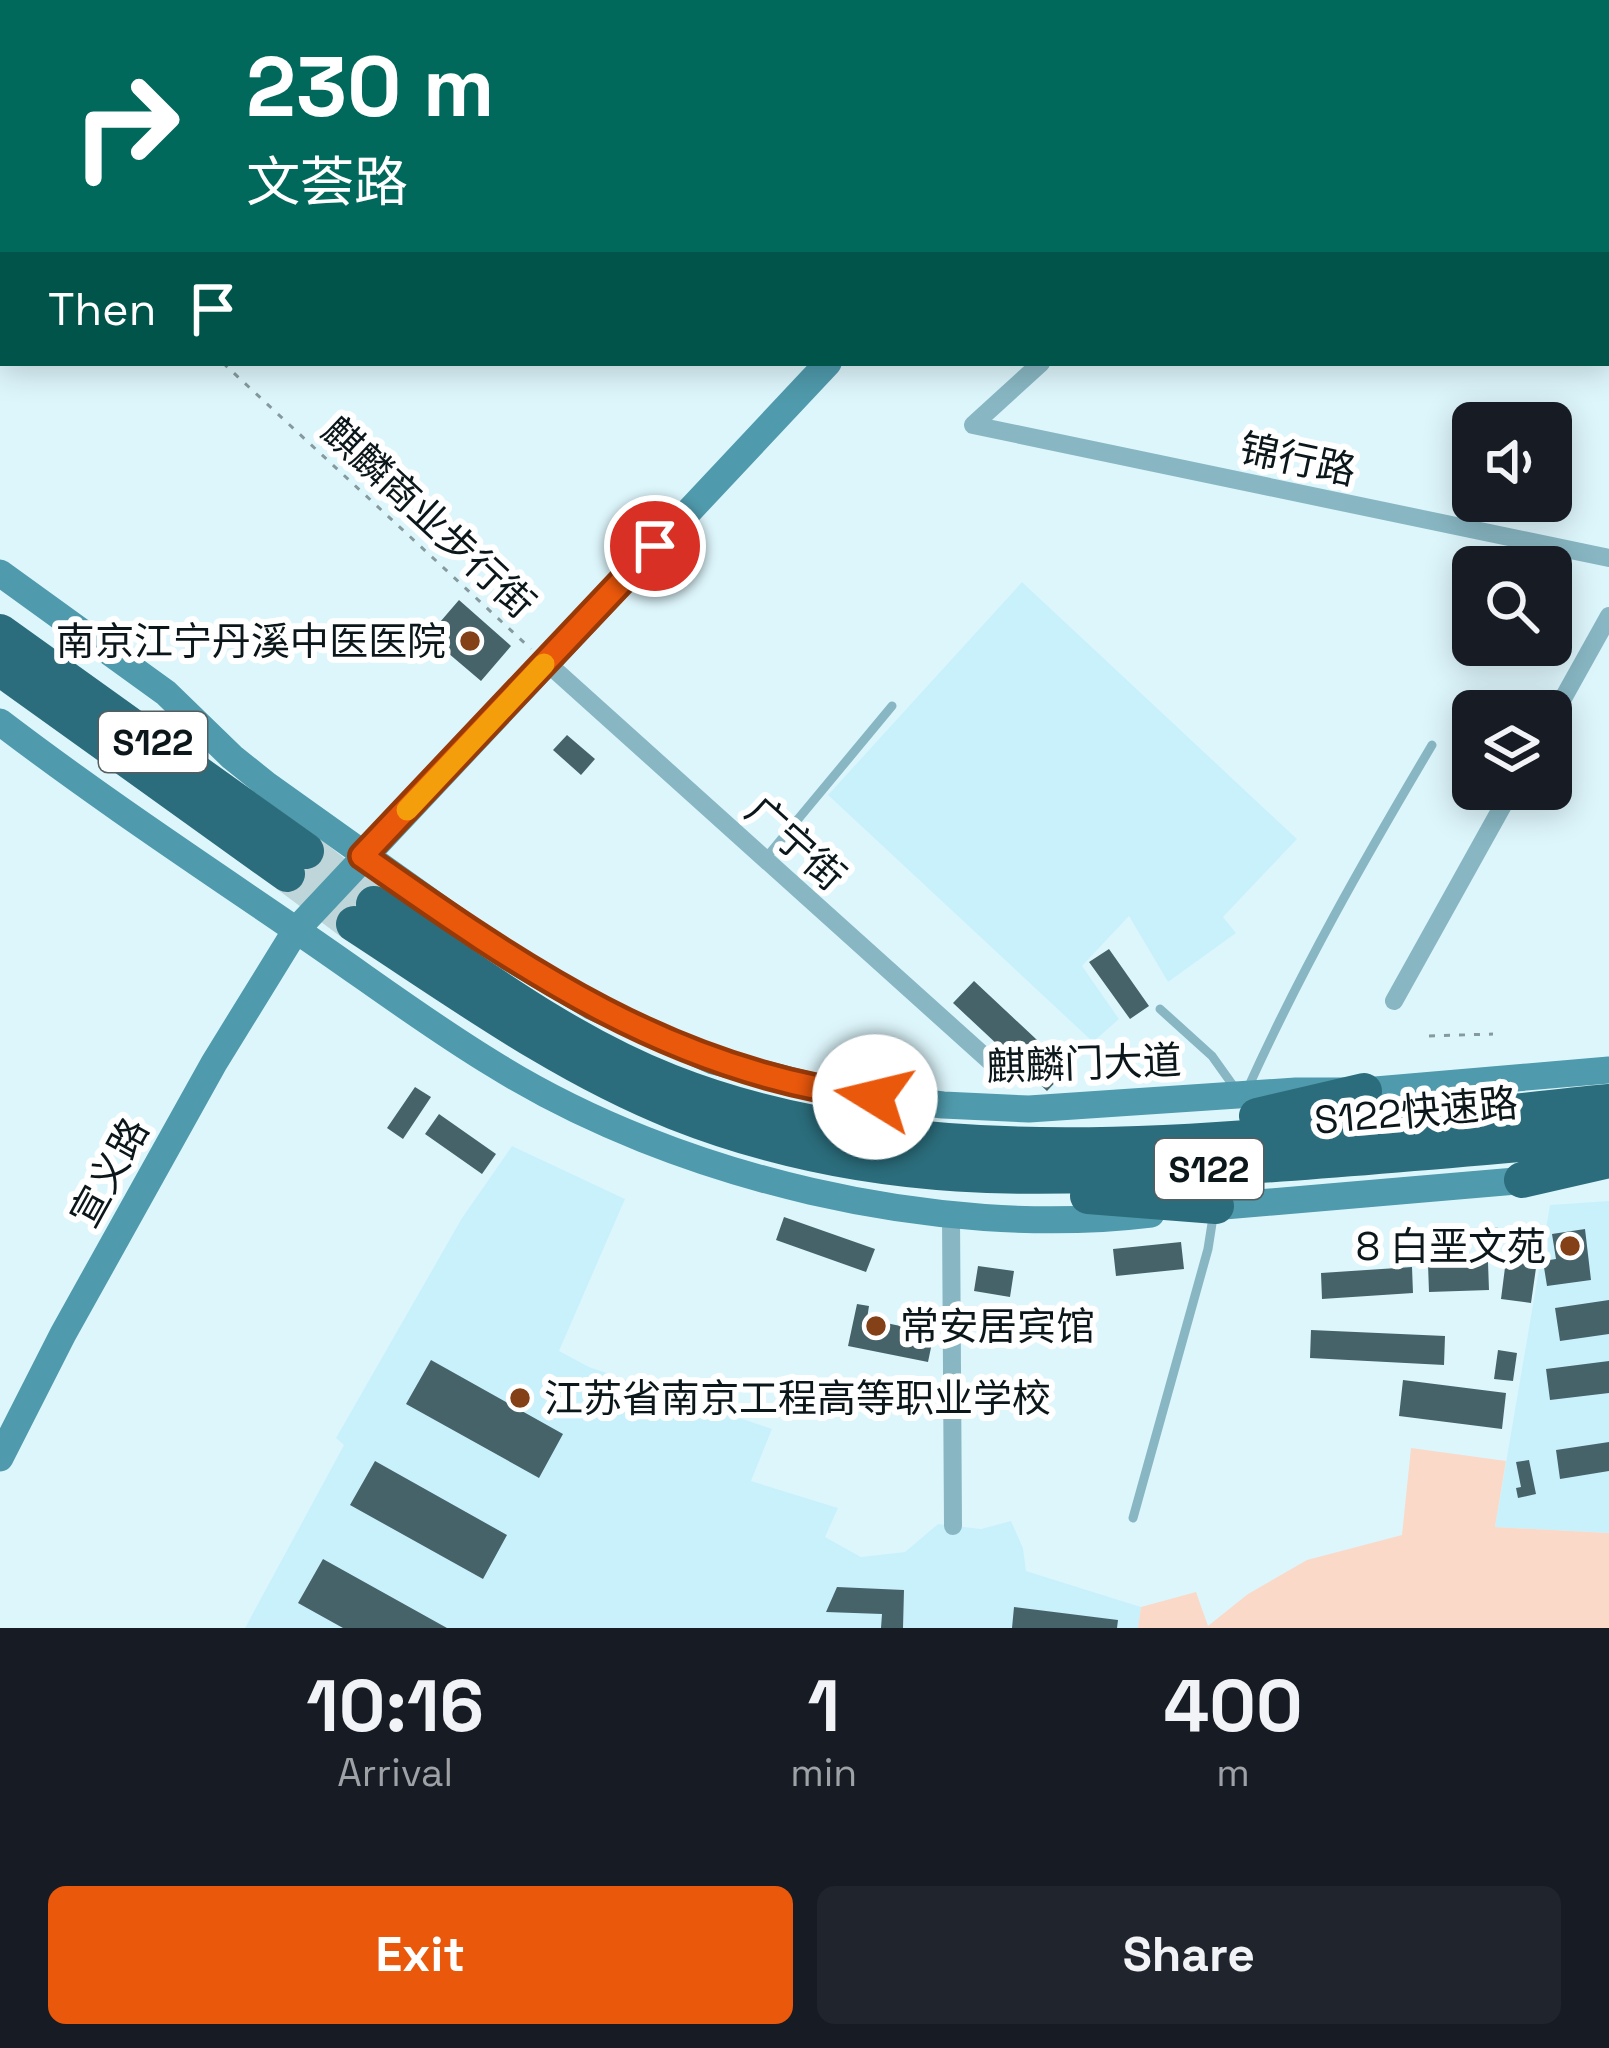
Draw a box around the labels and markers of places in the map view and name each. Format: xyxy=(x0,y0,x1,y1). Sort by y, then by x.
pin xyxy=(604,495,706,597)
place label: 南京江宁丹溪中医医院 xyxy=(56,617,446,666)
marker: 南京江宁丹溪中医医院 xyxy=(457,628,483,654)
place label: 8 白垩文苑 xyxy=(1356,1222,1546,1271)
marker: 8 白垩文苑 xyxy=(1557,1233,1583,1259)
place label: 常安居宾馆 xyxy=(900,1302,1095,1351)
marker: 常安居宾馆 xyxy=(863,1313,889,1339)
place label: 江苏省南京工程高等职业学校 xyxy=(544,1374,1051,1423)
marker: 江苏省南京工程高等职业学校 xyxy=(507,1385,533,1411)

